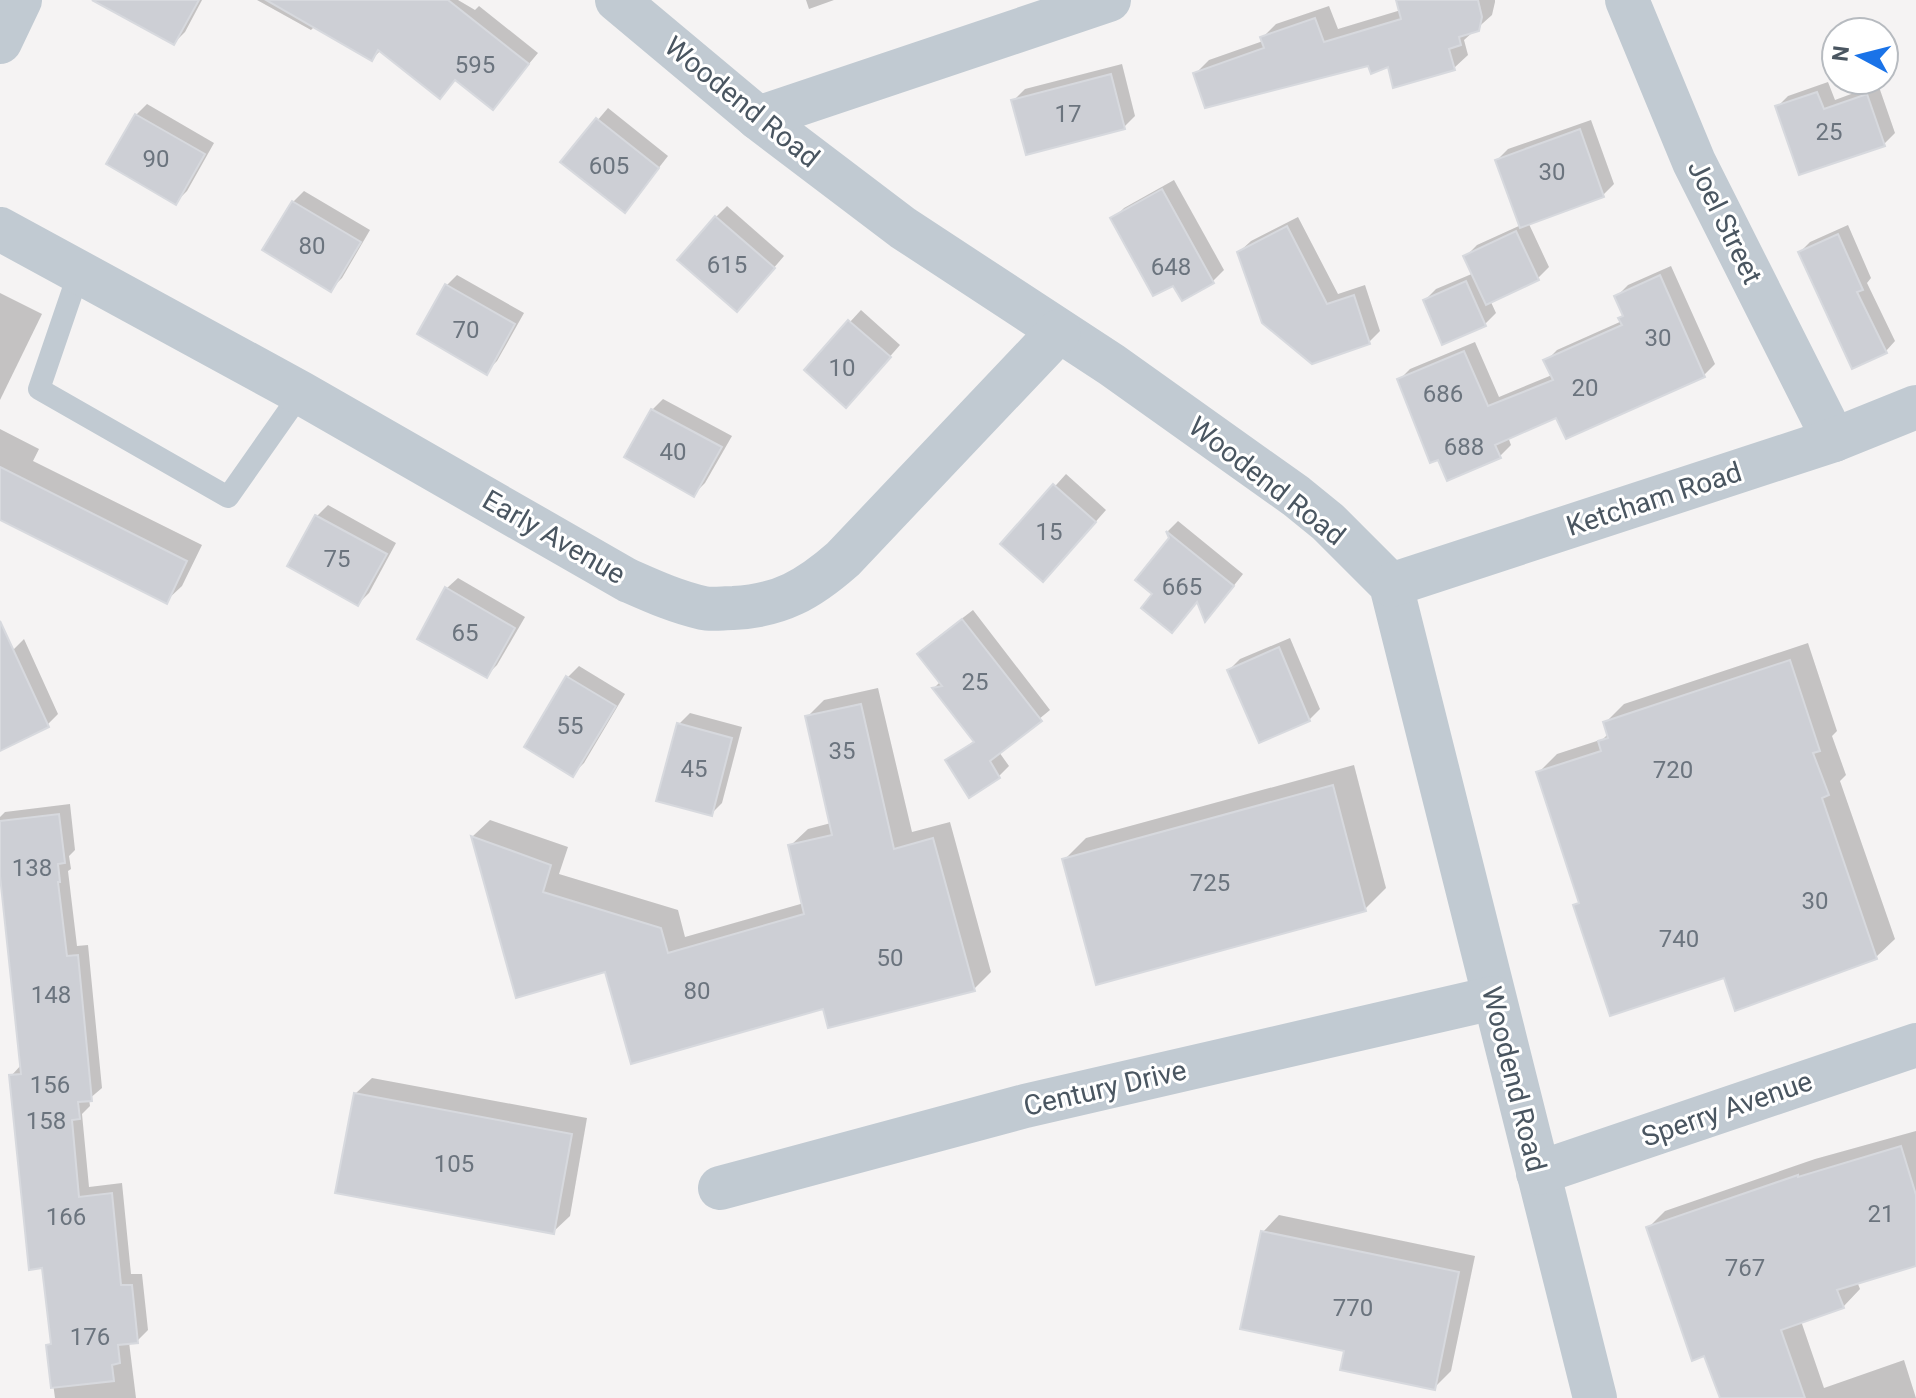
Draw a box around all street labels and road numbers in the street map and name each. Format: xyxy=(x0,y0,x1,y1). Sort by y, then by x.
street label: Woodend Road xyxy=(658,30,826,174)
street label: Joel Street xyxy=(1681,155,1769,289)
street label: Woodend Road xyxy=(1182,410,1352,552)
street label: Ketcham Road xyxy=(1562,455,1746,543)
street label: Early Avenue xyxy=(477,483,631,591)
street label: Woodend Road xyxy=(1475,983,1553,1175)
street label: Century Drive xyxy=(1020,1053,1190,1123)
street label: Sperry Avenue xyxy=(1637,1064,1817,1154)

